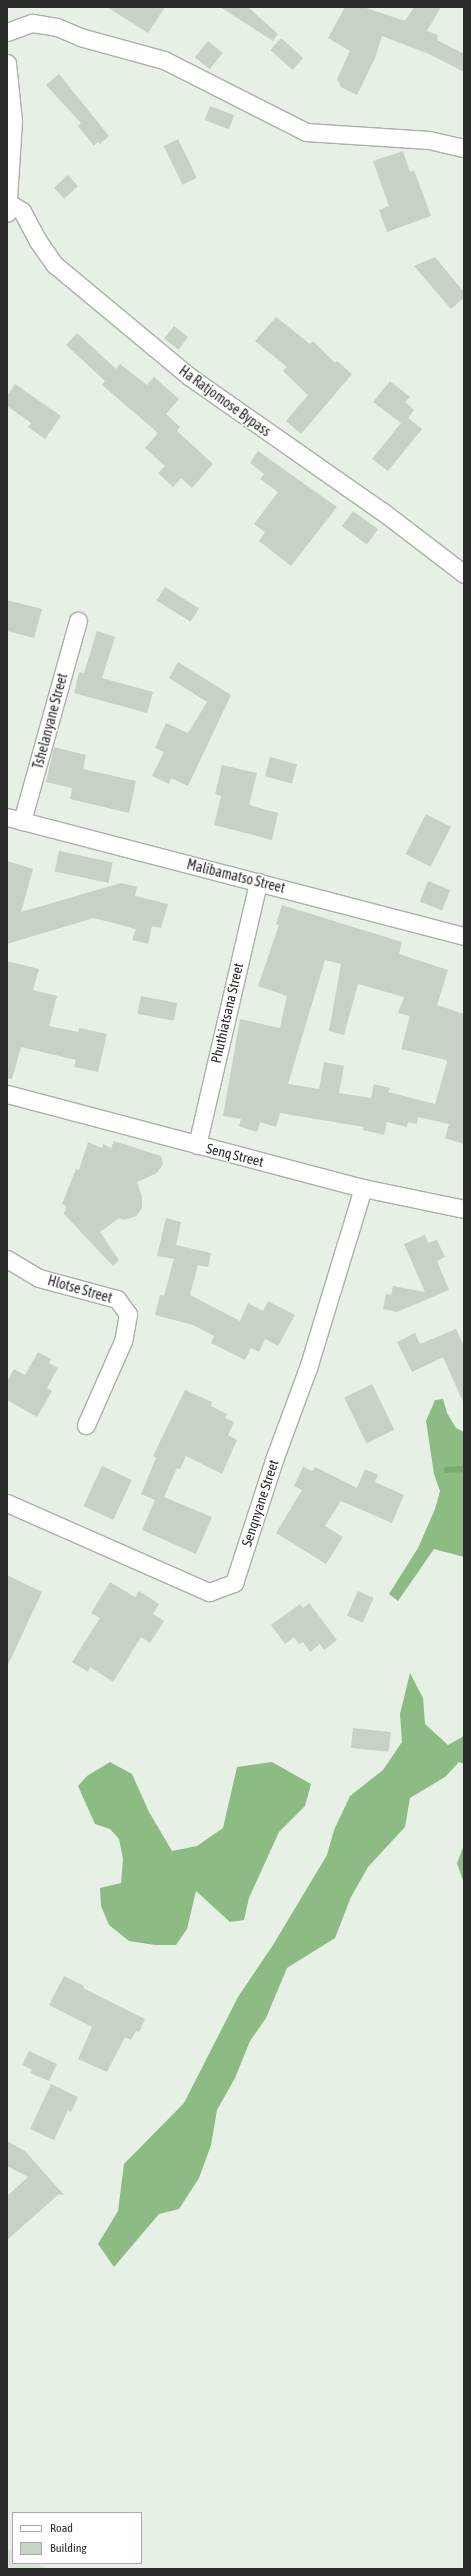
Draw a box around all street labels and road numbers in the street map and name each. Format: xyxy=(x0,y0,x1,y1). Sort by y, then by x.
street label: Ha Ratjomose Bypass xyxy=(176,362,274,440)
street label: Tshelanyane Street xyxy=(29,671,71,771)
street label: Malibamatso Street xyxy=(185,856,287,896)
street label: Phuthiatsana Street xyxy=(207,961,247,1065)
street label: Senq Street xyxy=(205,1140,265,1170)
street label: Hlotse Street xyxy=(46,1272,114,1306)
street label: Senqnyane Street xyxy=(238,1457,282,1549)

